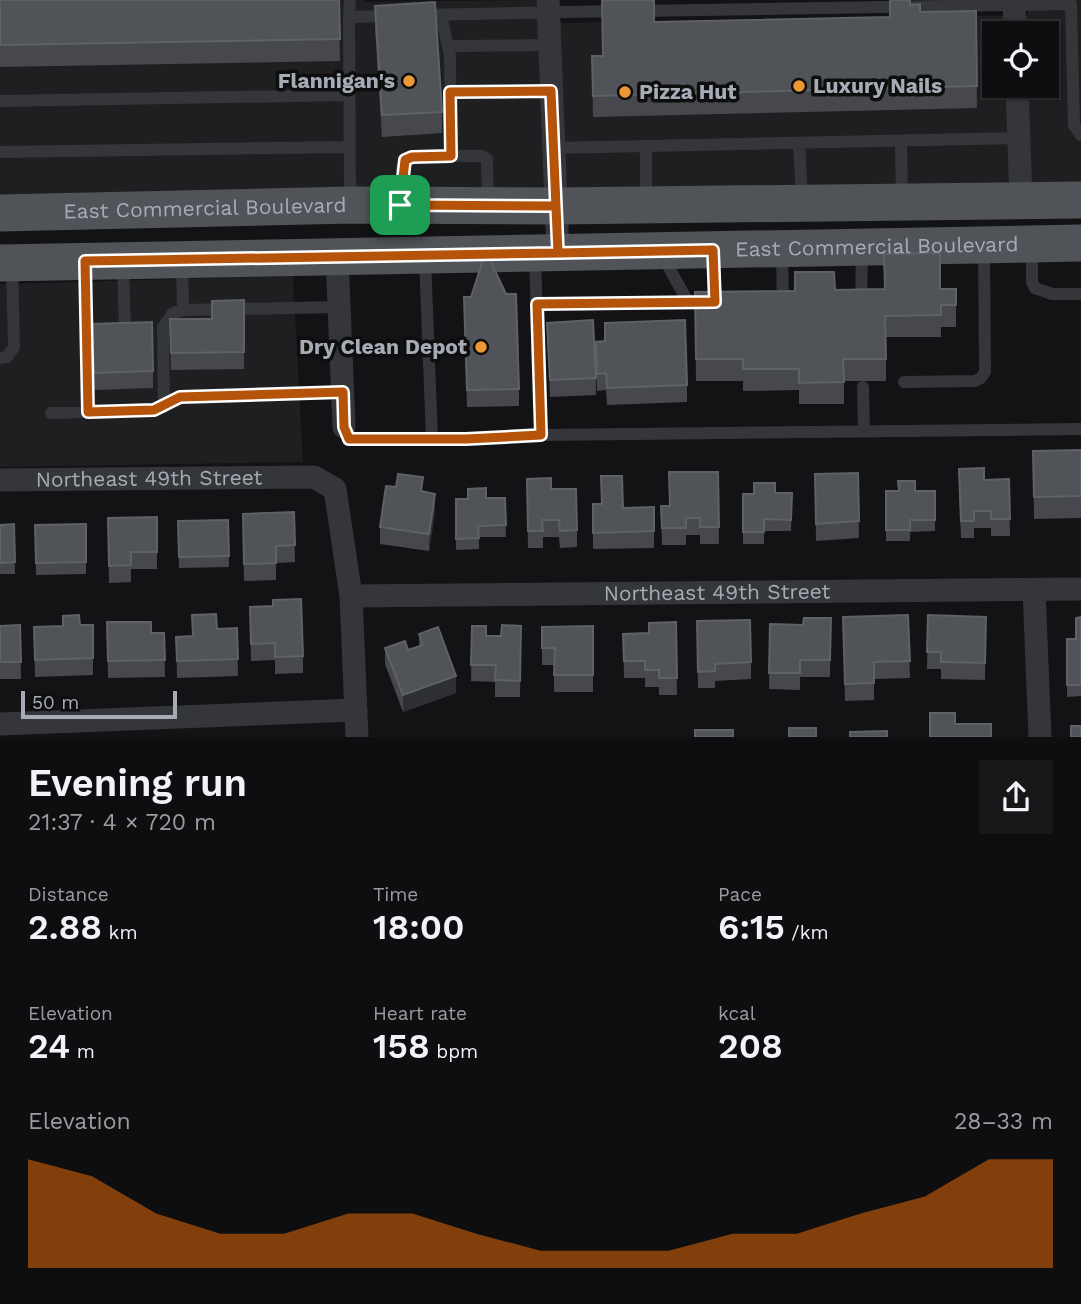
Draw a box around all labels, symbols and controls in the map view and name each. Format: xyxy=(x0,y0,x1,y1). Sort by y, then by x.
map controls xyxy=(982,21,1059,98)
button: locate xyxy=(982,21,1059,98)
place label: Flannigan's xyxy=(278,68,395,93)
marker: Flannigan's xyxy=(401,73,417,89)
place label: Luxury Nails xyxy=(813,73,942,98)
marker: Luxury Nails xyxy=(791,78,807,94)
place label: Pizza Hut xyxy=(639,79,736,104)
marker: Pizza Hut xyxy=(617,84,633,100)
pin xyxy=(370,175,430,235)
icon: arrive xyxy=(381,186,419,224)
street label: East Commercial Boulevard xyxy=(63,192,347,224)
street label: East Commercial Boulevard xyxy=(735,231,1019,261)
place label: Dry Clean Depot xyxy=(299,334,467,359)
marker: Dry Clean Depot xyxy=(473,339,489,355)
street label: Northeast 49th Street xyxy=(35,464,263,492)
street label: Northeast 49th Street xyxy=(603,578,831,606)
scale bar xyxy=(21,688,177,720)
text: 50 m xyxy=(32,691,79,714)
button: share xyxy=(979,760,1053,834)
text: Evening run xyxy=(28,761,247,805)
text: 21:37 · 4 × 720 m xyxy=(28,809,216,836)
text: Distance xyxy=(28,883,109,906)
text: Time xyxy=(373,883,418,906)
text: Pace xyxy=(718,883,762,906)
text: 2.88 xyxy=(28,906,102,948)
text: 18:00 xyxy=(373,906,464,948)
text: 6:15 xyxy=(718,906,785,948)
text: km xyxy=(102,921,138,944)
text: /km xyxy=(785,921,829,944)
text: Elevation xyxy=(28,1002,113,1025)
text: Heart rate xyxy=(373,1002,467,1025)
text: kcal xyxy=(718,1002,756,1025)
text: 24 xyxy=(28,1025,70,1067)
text: 158 xyxy=(373,1025,430,1067)
text: 208 xyxy=(718,1025,783,1067)
text: m xyxy=(70,1040,95,1063)
text: bpm xyxy=(430,1040,478,1063)
text: Elevation xyxy=(28,1108,131,1135)
text: 28–33 m xyxy=(954,1108,1053,1135)

